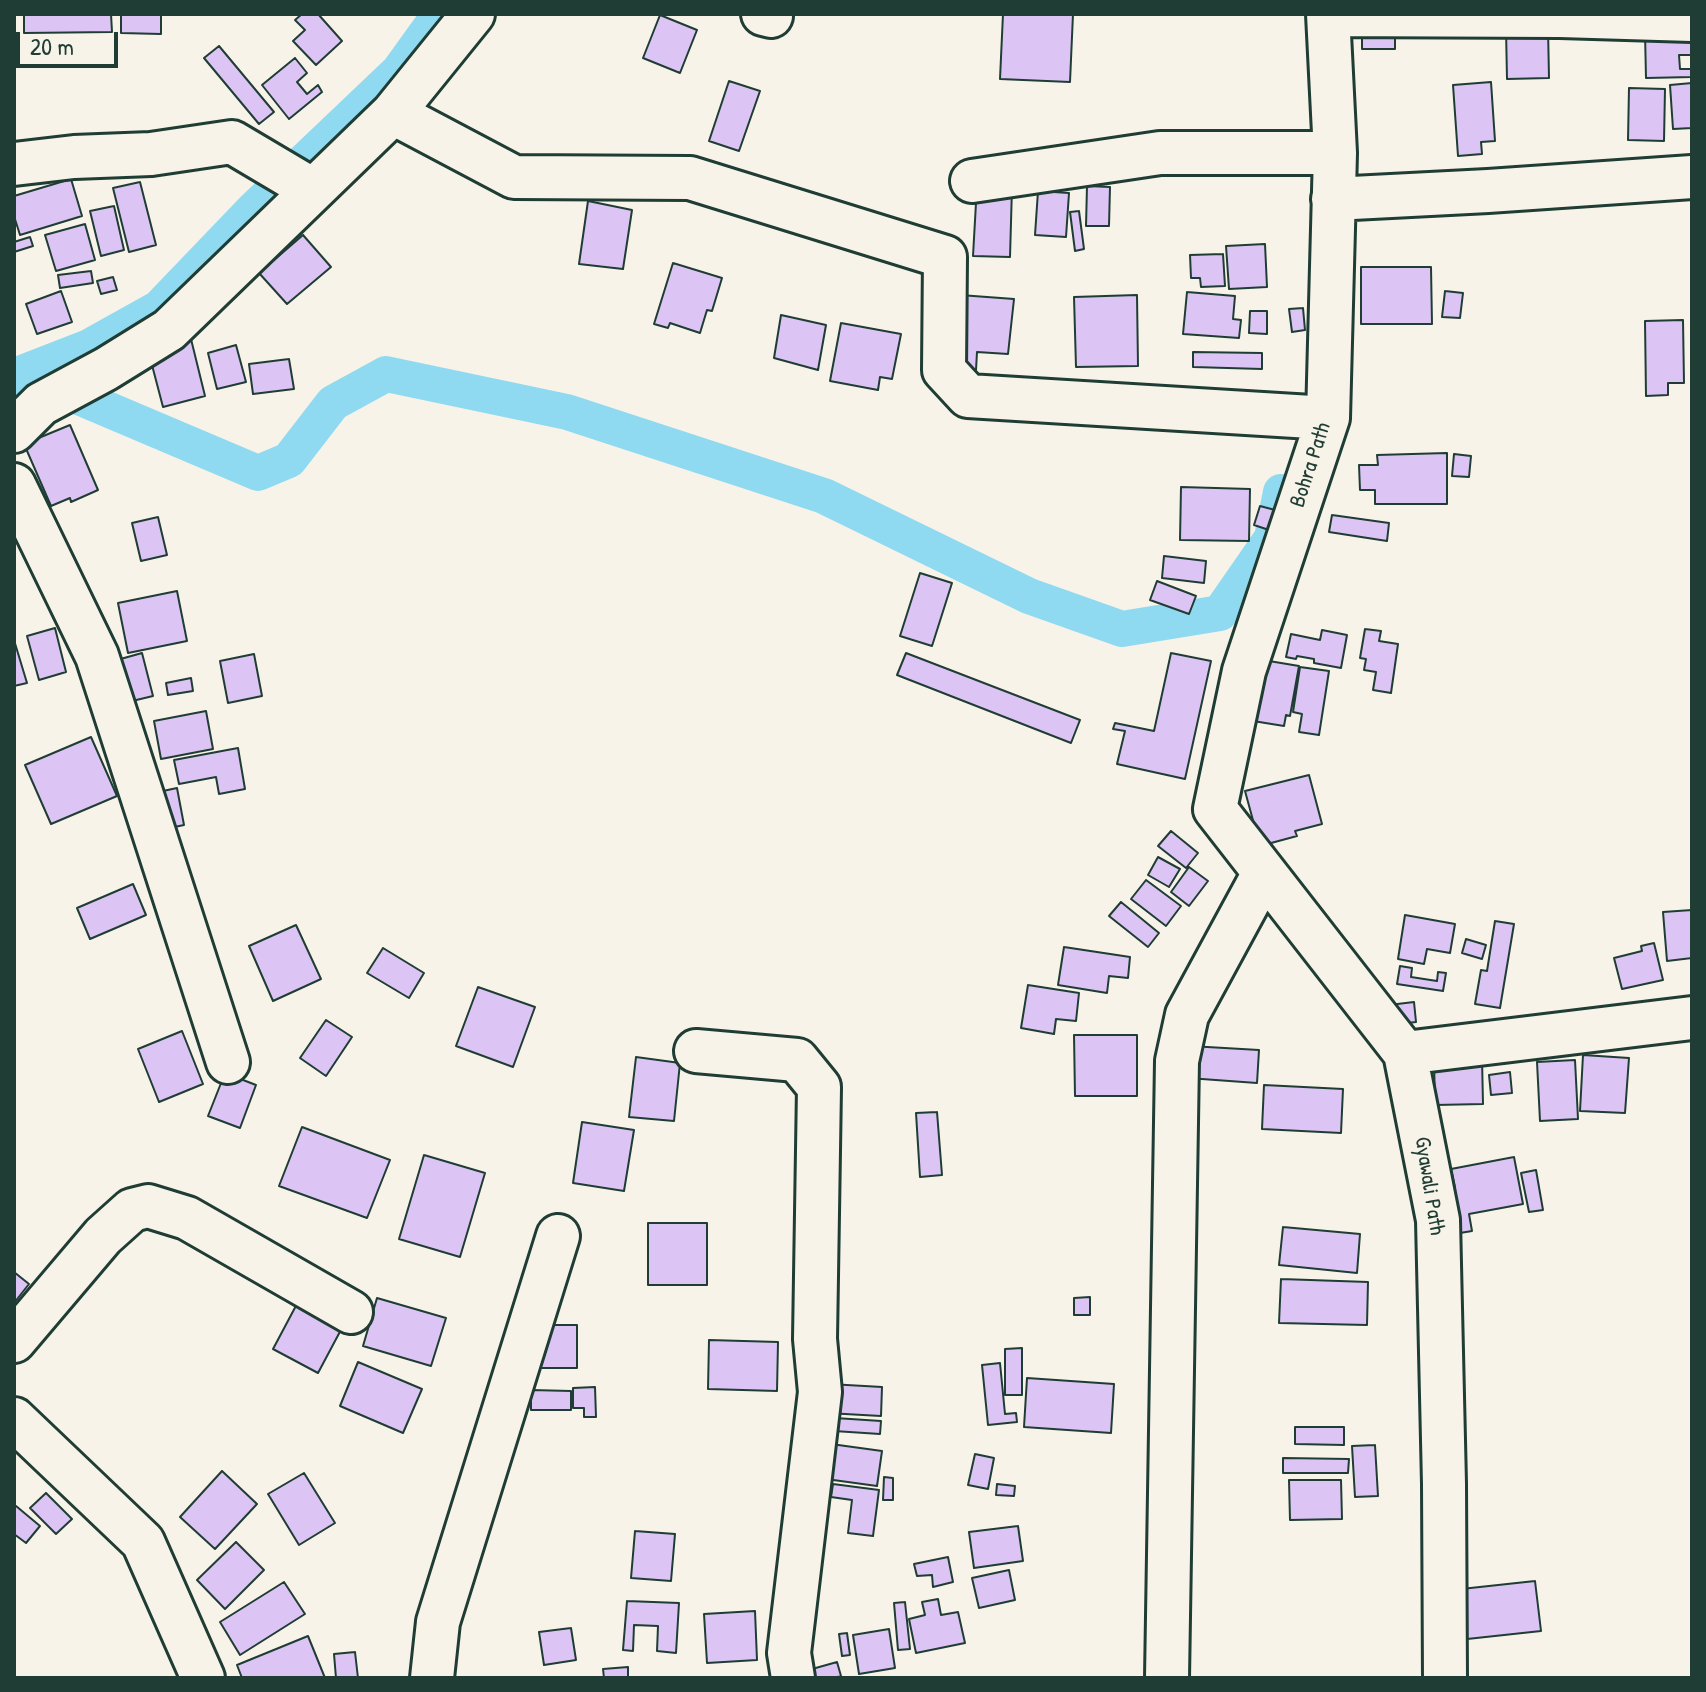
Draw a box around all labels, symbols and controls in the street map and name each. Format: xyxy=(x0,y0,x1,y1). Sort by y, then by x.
scale bar xyxy=(20,16,122,66)
text: 20 m xyxy=(30,30,74,62)
street label: Bohra Path xyxy=(1285,419,1337,511)
street label: Gyawali Path xyxy=(1408,1135,1450,1237)

